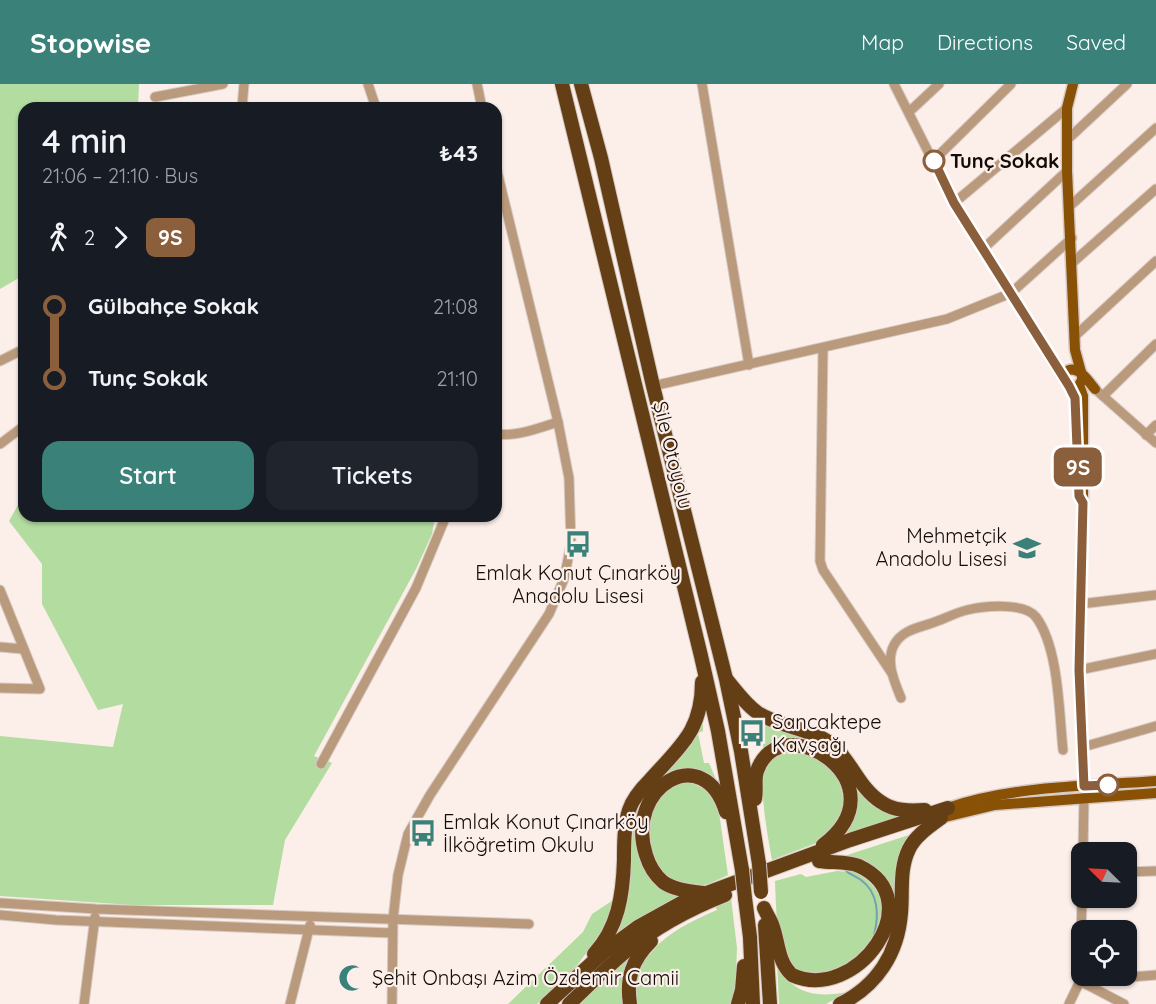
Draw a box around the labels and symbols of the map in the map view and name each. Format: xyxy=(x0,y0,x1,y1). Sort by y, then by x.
place label: Tunç Sokak xyxy=(950,148,1059,173)
marker: Tunç Sokak xyxy=(923,150,945,172)
street label: Şile Otoyolu xyxy=(648,398,699,511)
line badge: 9S xyxy=(1051,448,1105,487)
place label: Mehmetçik Anadolu Lisesi xyxy=(876,523,1007,571)
bus stop icon: Emlak Konut Çınarköy Anadolu Lisesi xyxy=(563,529,593,559)
school or university icon: Mehmetçik Anadolu Lisesi xyxy=(1012,533,1042,563)
place label: Emlak Konut Çınarköy Anadolu Lisesi xyxy=(475,560,681,608)
place label: Sancaktepe Kavşağı xyxy=(772,709,882,757)
bus stop icon: Sancaktepe Kavşağı xyxy=(737,718,767,748)
unlabelled marker xyxy=(1097,774,1119,796)
place label: Emlak Konut Çınarköy İlköğretim Okulu xyxy=(443,809,649,857)
bus stop icon: Emlak Konut Çınarköy İlköğretim Okulu xyxy=(408,818,438,848)
north arrow xyxy=(1071,842,1137,908)
mosque icon: Şehit Onbaşı Azim Özdemir Camii xyxy=(337,963,367,993)
place label: Şehit Onbaşı Azim Özdemir Camii xyxy=(372,965,679,990)

